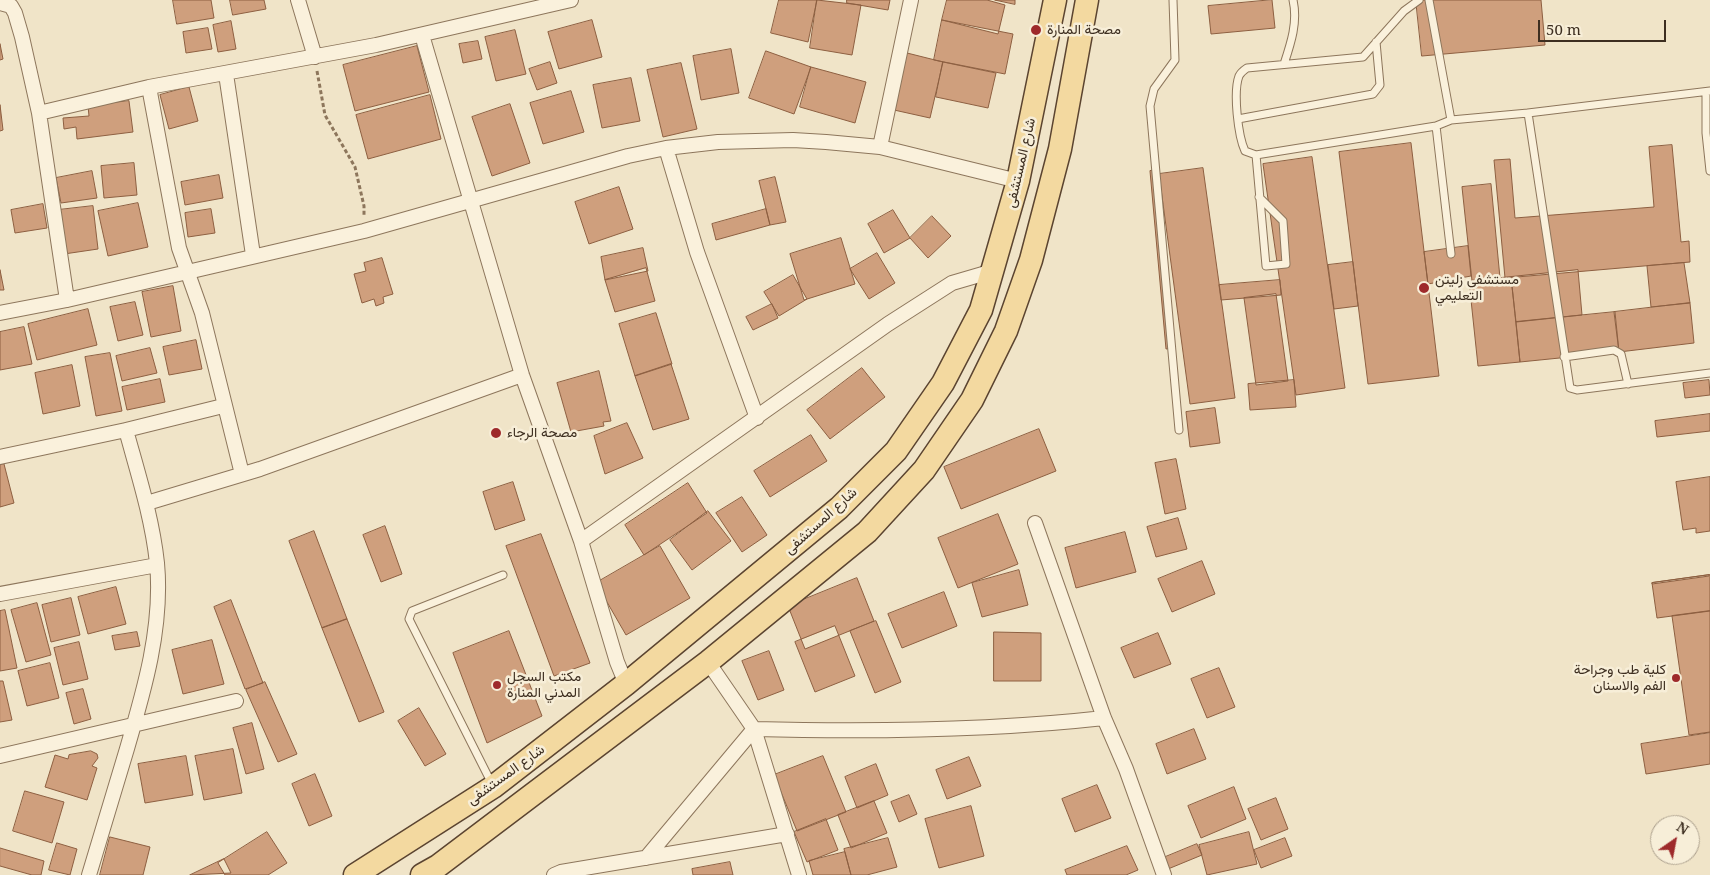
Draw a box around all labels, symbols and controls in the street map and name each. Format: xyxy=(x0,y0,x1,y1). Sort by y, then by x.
scale bar xyxy=(1540,10,1668,42)
text: 50 m xyxy=(1546,19,1581,39)
place label: مصحة المنارة xyxy=(1047,22,1121,38)
marker: مصحة المنارة xyxy=(1029,23,1043,37)
street label: شارع المستشفى xyxy=(1002,116,1040,210)
place label: مستشفى زليتن التعليمي xyxy=(1435,272,1519,304)
marker: مستشفى زليتن التعليمي xyxy=(1417,281,1431,295)
place label: مصحة الرجاء xyxy=(507,425,577,441)
marker: مصحة الرجاء xyxy=(489,426,503,440)
street label: شارع المستشفى xyxy=(781,484,861,558)
place label: كلية طب وجراحة الفم والاسنان xyxy=(1574,662,1666,694)
place label: مكتب السجل المدني المنارة xyxy=(507,669,581,702)
marker: كلية طب وجراحة الفم والاسنان xyxy=(1670,672,1682,684)
marker: مكتب السجل المدني المنارة xyxy=(491,679,503,691)
street label: شارع المستشفى xyxy=(464,741,548,809)
north arrow xyxy=(1650,815,1700,865)
text: N xyxy=(1673,817,1693,839)

